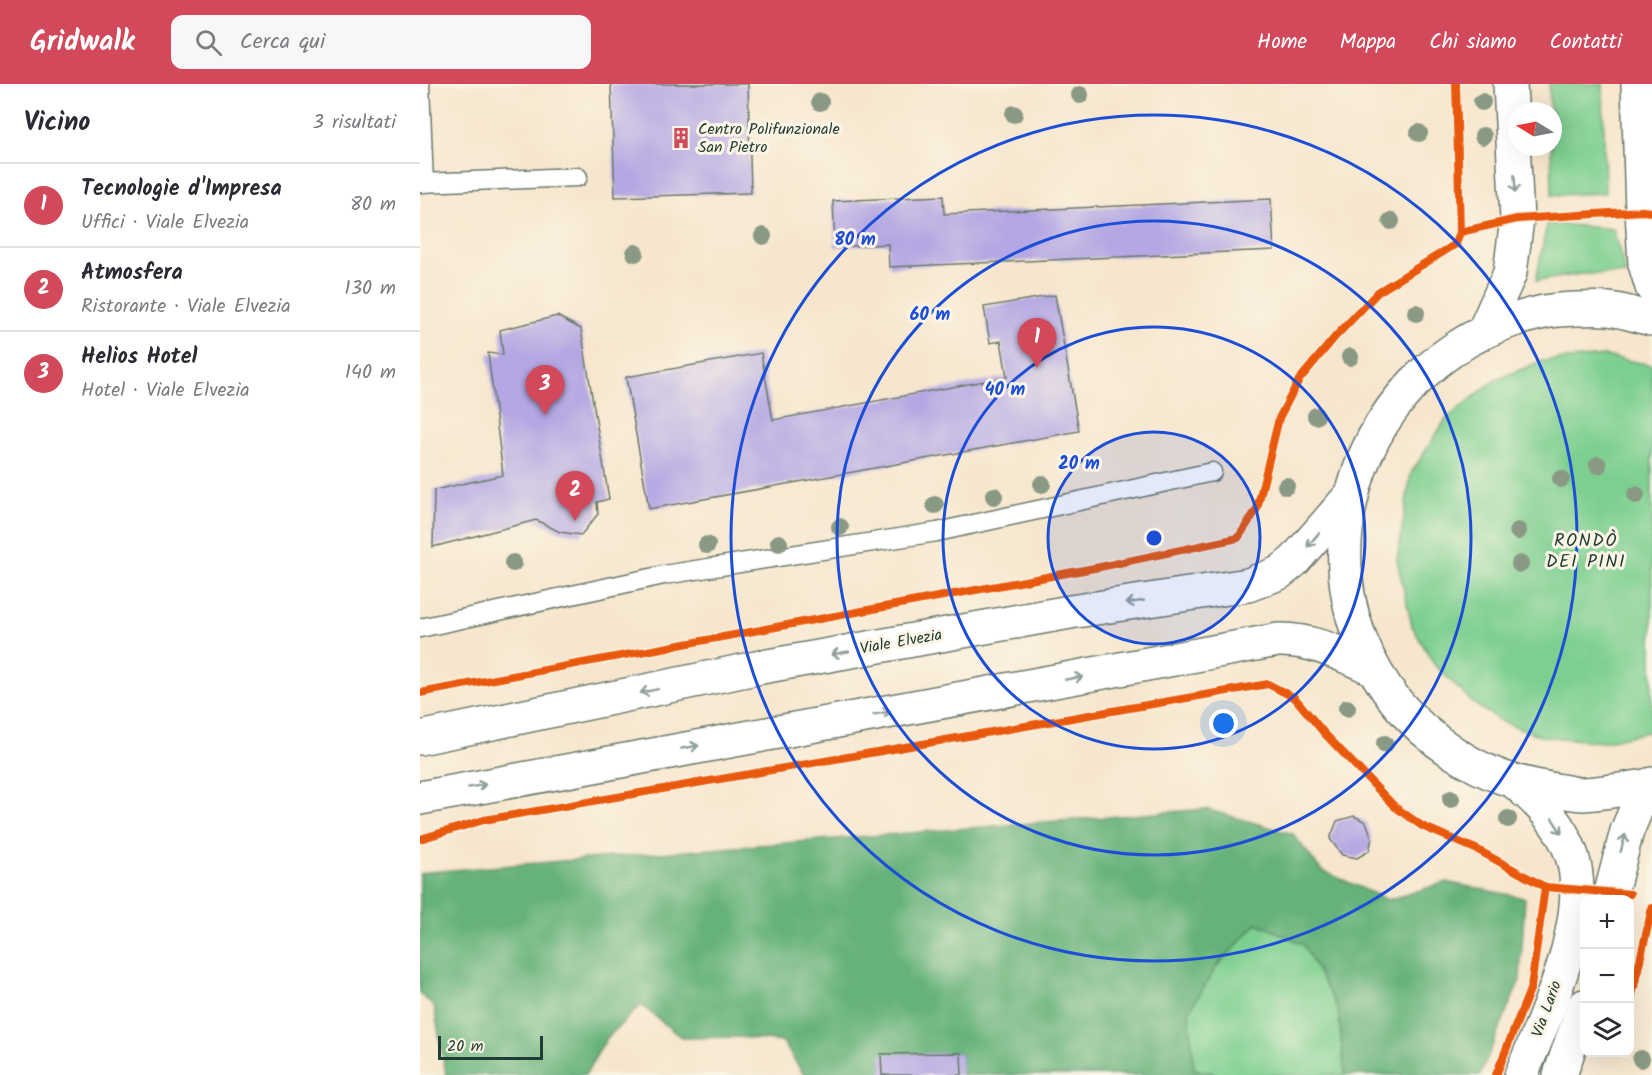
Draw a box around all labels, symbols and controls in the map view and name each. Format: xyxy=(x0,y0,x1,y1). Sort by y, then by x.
search box xyxy=(171,15,591,69)
text: Gridwalk xyxy=(30,20,135,65)
text: Cerca qui xyxy=(240,25,325,60)
icon: search xyxy=(192,26,225,59)
text: Home xyxy=(1257,26,1307,59)
text: Mappa xyxy=(1340,26,1396,59)
text: Chi siamo xyxy=(1429,26,1516,59)
text: Contatti xyxy=(1549,26,1622,59)
text: Vicino xyxy=(24,102,90,144)
north arrow xyxy=(1508,102,1562,156)
text: 3 risultati xyxy=(313,107,396,139)
place label: Centro Polifunzionale San Pietro xyxy=(698,117,840,160)
building icon: Centro Polifunzionale San Pietro xyxy=(669,126,693,150)
text: Tecnologie d'Impresa xyxy=(81,172,282,207)
one-way arrow xyxy=(1510,174,1521,194)
text: 1 xyxy=(40,189,47,221)
text: 80 m xyxy=(350,189,396,221)
text: Uffici · Viale Elvezia xyxy=(81,207,249,239)
text: 80 m xyxy=(834,226,876,255)
text: Atmosfera xyxy=(81,256,183,291)
text: 2 xyxy=(38,273,49,305)
text: 130 m xyxy=(344,273,396,305)
text: Ristorante · Viale Elvezia xyxy=(81,291,291,323)
text: 60 m xyxy=(910,301,951,330)
pin: 1 xyxy=(1018,318,1056,368)
text: Helios Hotel xyxy=(81,340,197,375)
text: 3 xyxy=(38,357,49,389)
text: 140 m xyxy=(345,357,396,389)
pin: 3 xyxy=(526,366,564,415)
text: Hotel · Viale Elvezia xyxy=(81,375,250,407)
text: 40 m xyxy=(985,376,1026,405)
text: 20 m xyxy=(1058,450,1100,479)
pin: 2 xyxy=(556,472,594,521)
district label: RONDÒ DEI PINI xyxy=(1546,527,1626,577)
centre of rings xyxy=(1144,528,1164,548)
one-way arrow xyxy=(1307,531,1320,547)
one-way arrow xyxy=(1126,597,1146,608)
street label: Viale Elvezia xyxy=(858,622,944,662)
one-way arrow xyxy=(831,648,850,659)
one-way arrow xyxy=(1063,672,1083,683)
one-way arrow xyxy=(639,686,659,697)
one-way arrow xyxy=(871,707,891,718)
your location xyxy=(1209,709,1238,738)
one-way arrow xyxy=(679,741,699,752)
one-way arrow xyxy=(467,781,487,792)
one-way arrow xyxy=(1552,817,1564,834)
one-way arrow xyxy=(1618,834,1630,853)
map controls xyxy=(1580,895,1634,1057)
button: + xyxy=(1580,895,1634,949)
button: − xyxy=(1580,949,1634,1003)
street label: Via Lario xyxy=(1525,977,1569,1041)
button: layers xyxy=(1580,1003,1634,1057)
scale bar xyxy=(438,1033,543,1060)
text: 20 m xyxy=(447,1034,483,1059)

